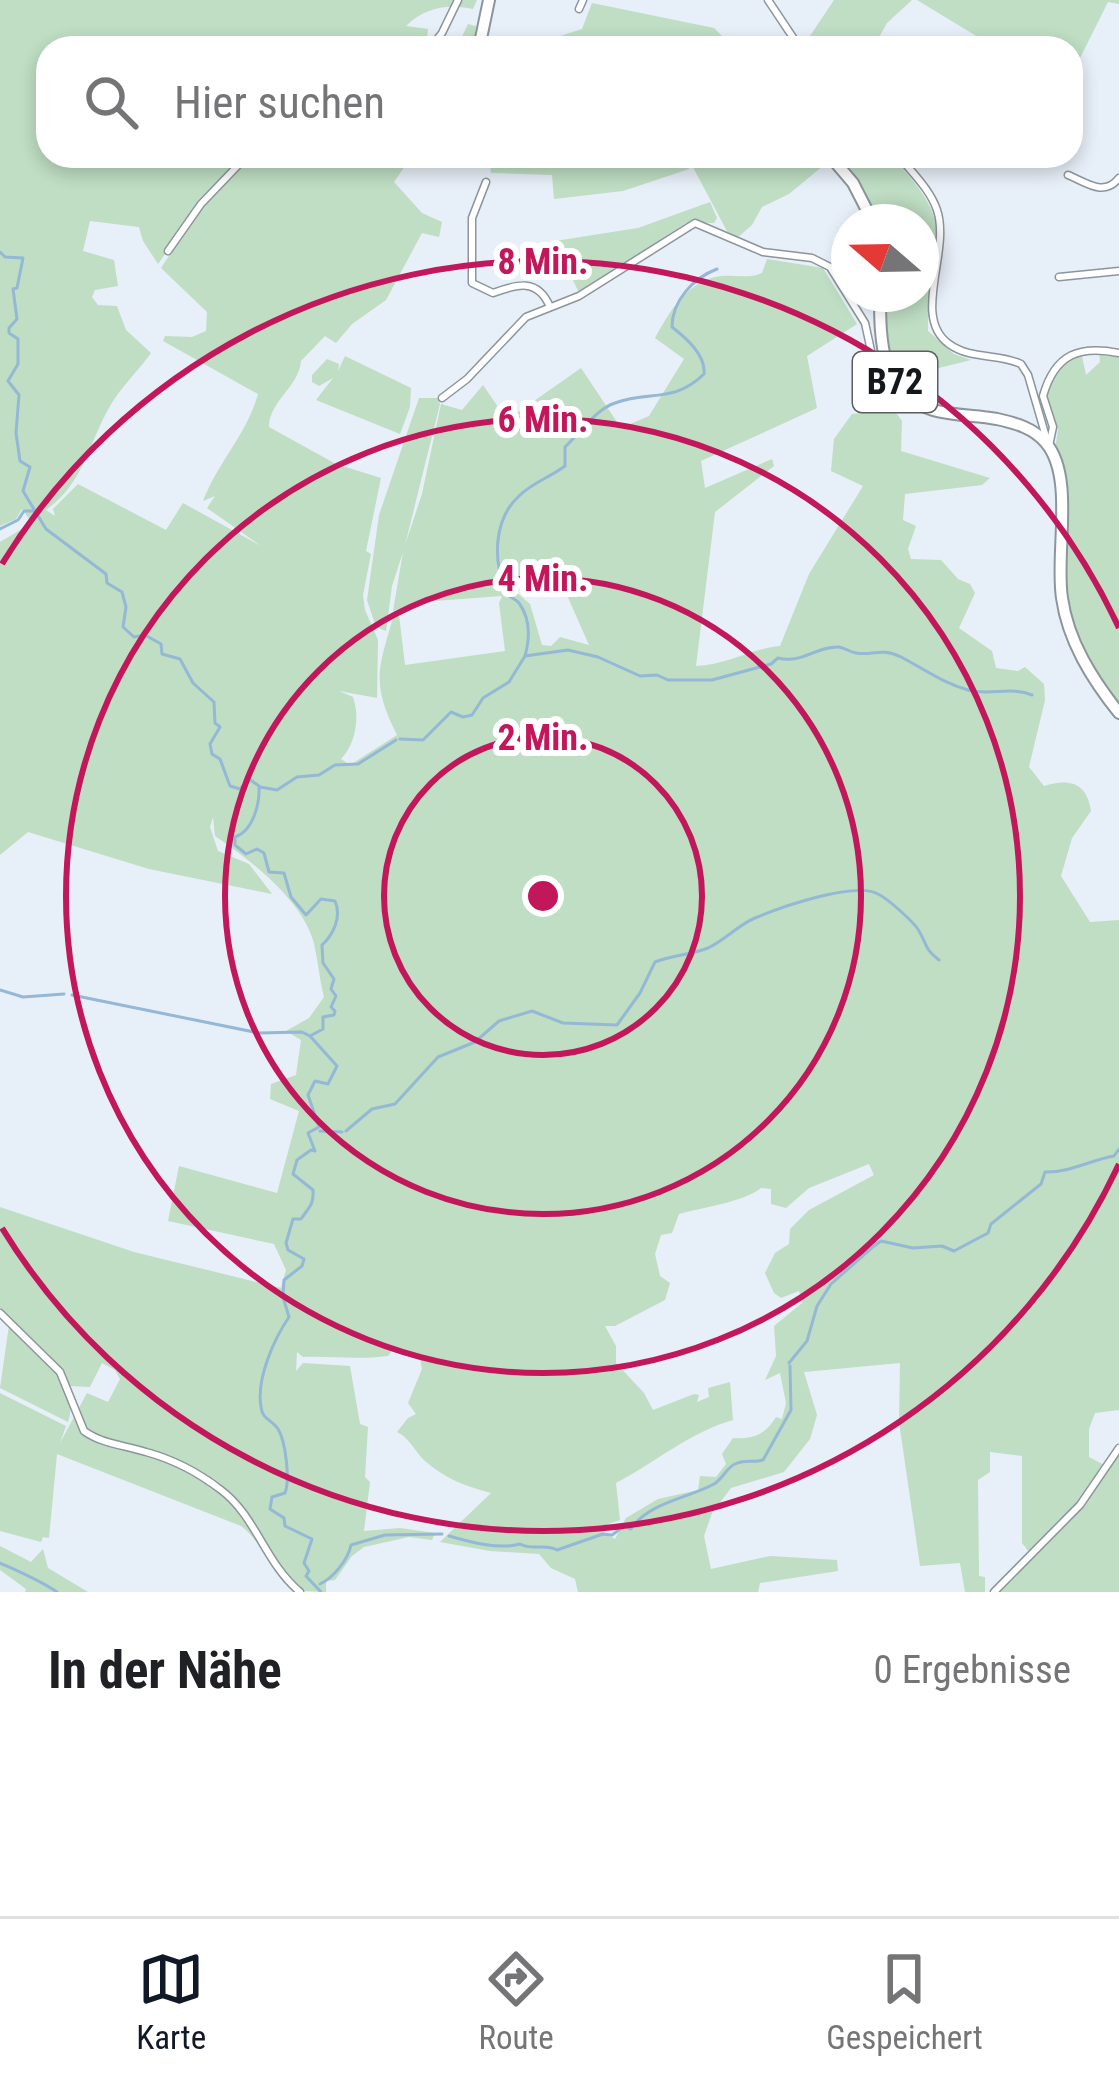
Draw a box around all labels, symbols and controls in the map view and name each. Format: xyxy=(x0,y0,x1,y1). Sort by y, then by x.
search box xyxy=(36,36,1083,168)
icon: search xyxy=(78,69,144,135)
text: Hier suchen xyxy=(174,76,385,129)
north arrow xyxy=(831,204,939,312)
text: 8 Min. xyxy=(497,241,589,283)
road number: B72 xyxy=(853,352,937,412)
text: 6 Min. xyxy=(497,399,589,441)
text: 4 Min. xyxy=(497,558,589,600)
text: 2 Min. xyxy=(497,717,589,759)
centre of rings xyxy=(522,875,564,917)
text: In der Nähe xyxy=(48,1641,282,1700)
text: 0 Ergebnisse xyxy=(873,1647,1071,1693)
tab: Karte xyxy=(136,1946,206,2057)
tab: Route xyxy=(479,1946,554,2057)
tab: Gespeichert xyxy=(826,1946,983,2057)

